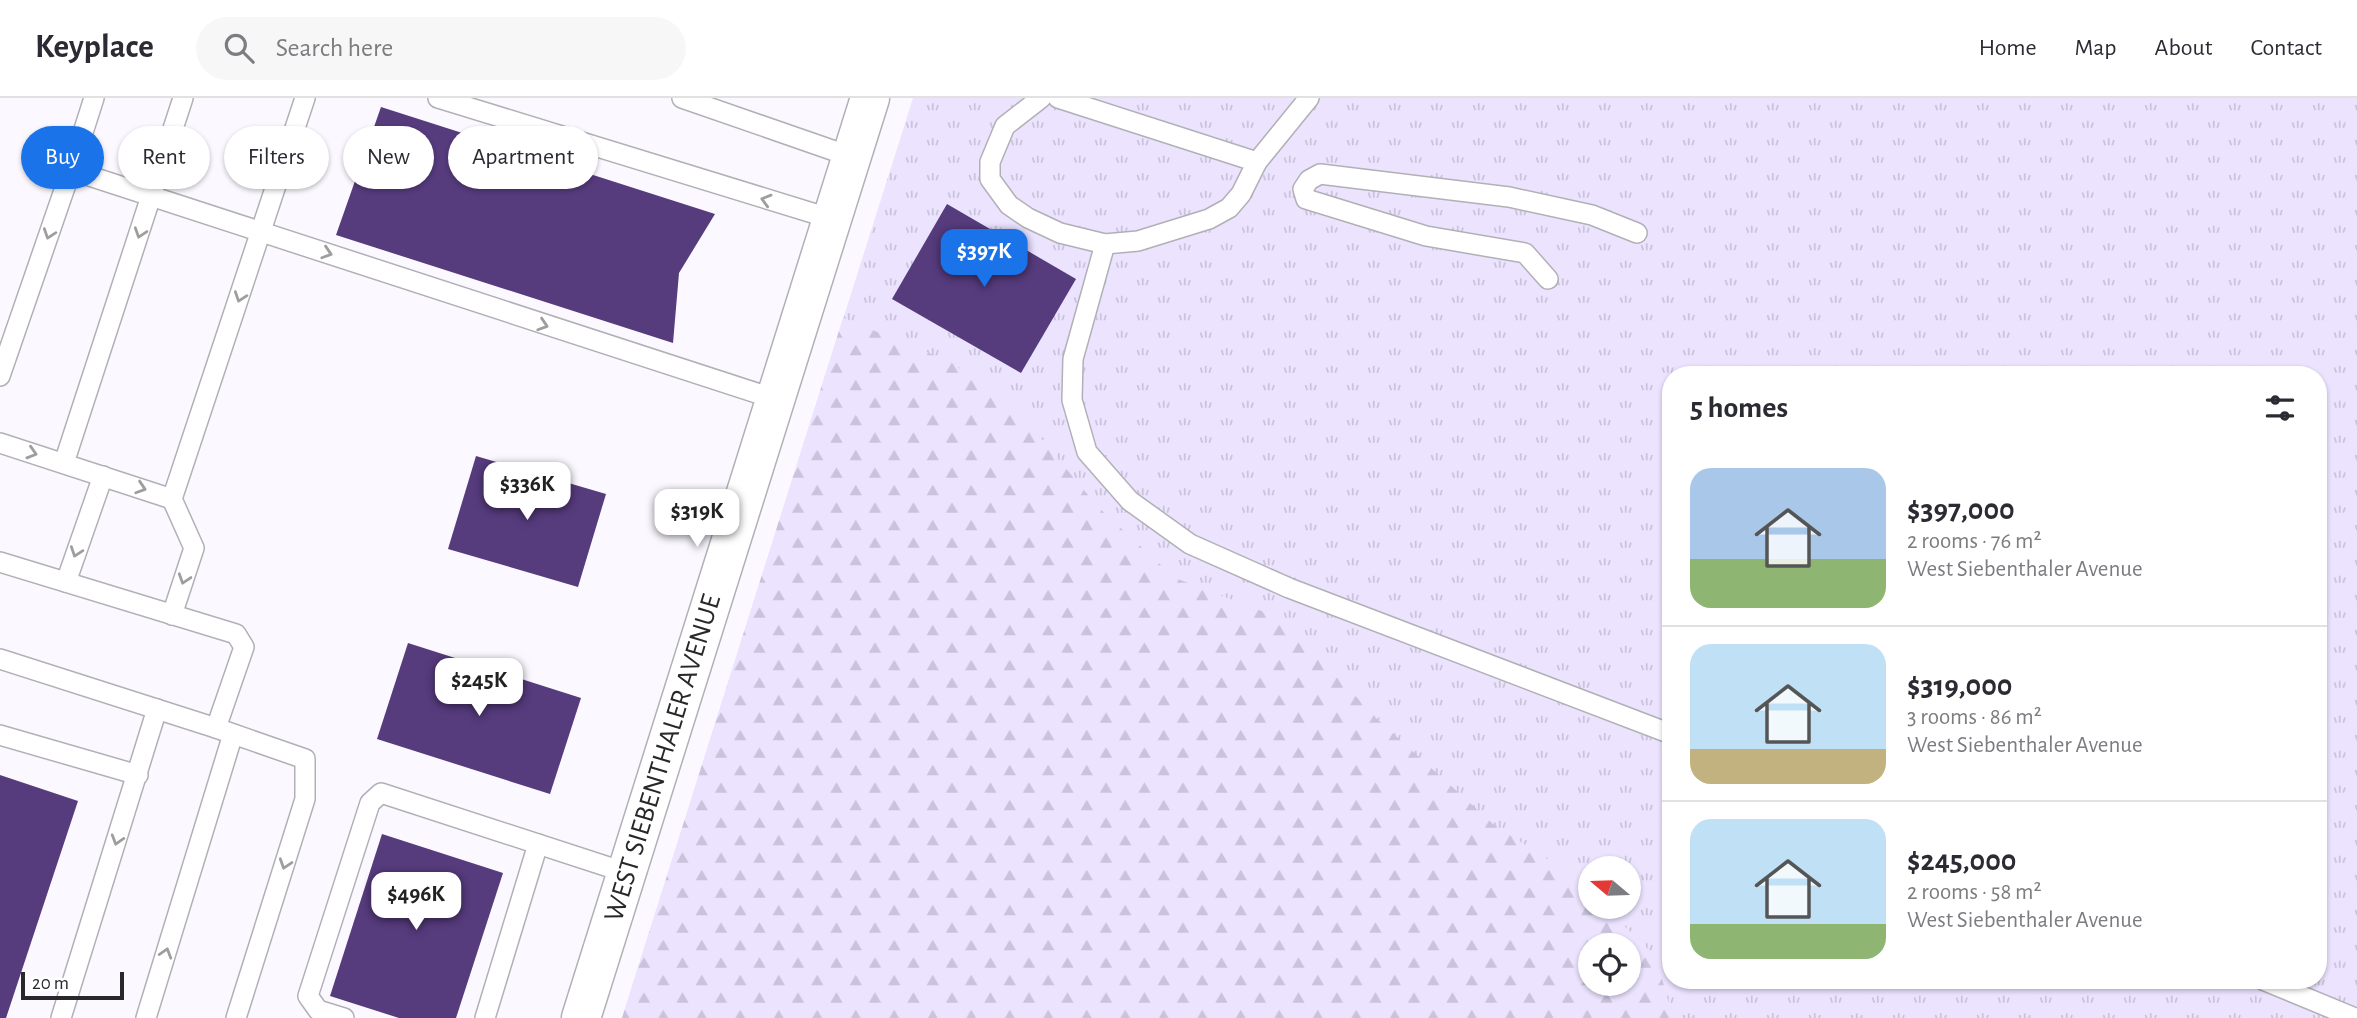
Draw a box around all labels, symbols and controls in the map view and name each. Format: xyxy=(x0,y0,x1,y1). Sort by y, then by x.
search box xyxy=(196,17,686,80)
icon: search xyxy=(220,29,258,67)
text: Keyplace xyxy=(35,31,154,64)
text: Search here xyxy=(276,35,393,61)
text: Home xyxy=(1979,36,2037,60)
text: Map xyxy=(2075,36,2117,60)
text: About xyxy=(2155,36,2212,60)
text: Contact xyxy=(2250,36,2322,60)
chip: Buy xyxy=(21,126,104,189)
chip: Rent xyxy=(118,126,210,189)
chip: Filters xyxy=(224,126,329,189)
chip: New xyxy=(343,126,434,189)
chip: Apartment xyxy=(448,126,598,189)
one-way arrow xyxy=(761,193,773,208)
one-way arrow xyxy=(134,226,148,239)
one-way arrow xyxy=(43,228,57,240)
pin: $397K xyxy=(935,230,1033,289)
text: $397K xyxy=(957,240,1011,263)
one-way arrow xyxy=(321,245,333,259)
one-way arrow xyxy=(234,290,249,302)
one-way arrow xyxy=(536,317,549,331)
icon: filters xyxy=(2261,389,2299,427)
text: 5 homes xyxy=(1690,393,1788,423)
one-way arrow xyxy=(26,444,38,459)
pin: $336K xyxy=(478,462,576,522)
text: $336K xyxy=(500,473,554,496)
one-way arrow xyxy=(135,480,147,494)
pin: $319K xyxy=(648,490,746,549)
text: $397,000 xyxy=(1907,495,2015,525)
icon: home xyxy=(1746,496,1830,580)
text: $319K xyxy=(670,500,724,523)
text: 2 rooms · 76 m² xyxy=(1907,530,2041,553)
one-way arrow xyxy=(70,545,84,558)
text: West Siebenthaler Avenue xyxy=(1907,558,2143,581)
one-way arrow xyxy=(178,572,192,585)
street label: WEST SIEBENTHALER AVENUE xyxy=(600,591,726,925)
pin: $245K xyxy=(430,658,528,718)
text: $245K xyxy=(451,669,507,692)
text: $319,000 xyxy=(1907,671,2012,701)
icon: home xyxy=(1746,672,1830,756)
text: 3 rooms · 86 m² xyxy=(1907,706,2042,729)
text: West Siebenthaler Avenue xyxy=(1907,734,2143,757)
one-way arrow xyxy=(111,834,125,846)
text: $245,000 xyxy=(1907,846,2016,876)
icon: home xyxy=(1746,847,1830,931)
north arrow xyxy=(1578,856,1642,919)
map controls xyxy=(1578,856,1641,996)
one-way arrow xyxy=(278,858,293,870)
pin: $496K xyxy=(367,872,465,932)
text: 2 rooms · 58 m² xyxy=(1907,881,2042,904)
text: $496K xyxy=(387,883,445,906)
text: West Siebenthaler Avenue xyxy=(1907,909,2143,932)
button: locate xyxy=(1578,933,1641,996)
one-way arrow xyxy=(157,947,172,959)
scale bar xyxy=(21,969,124,1001)
text: 20 m xyxy=(32,974,69,993)

